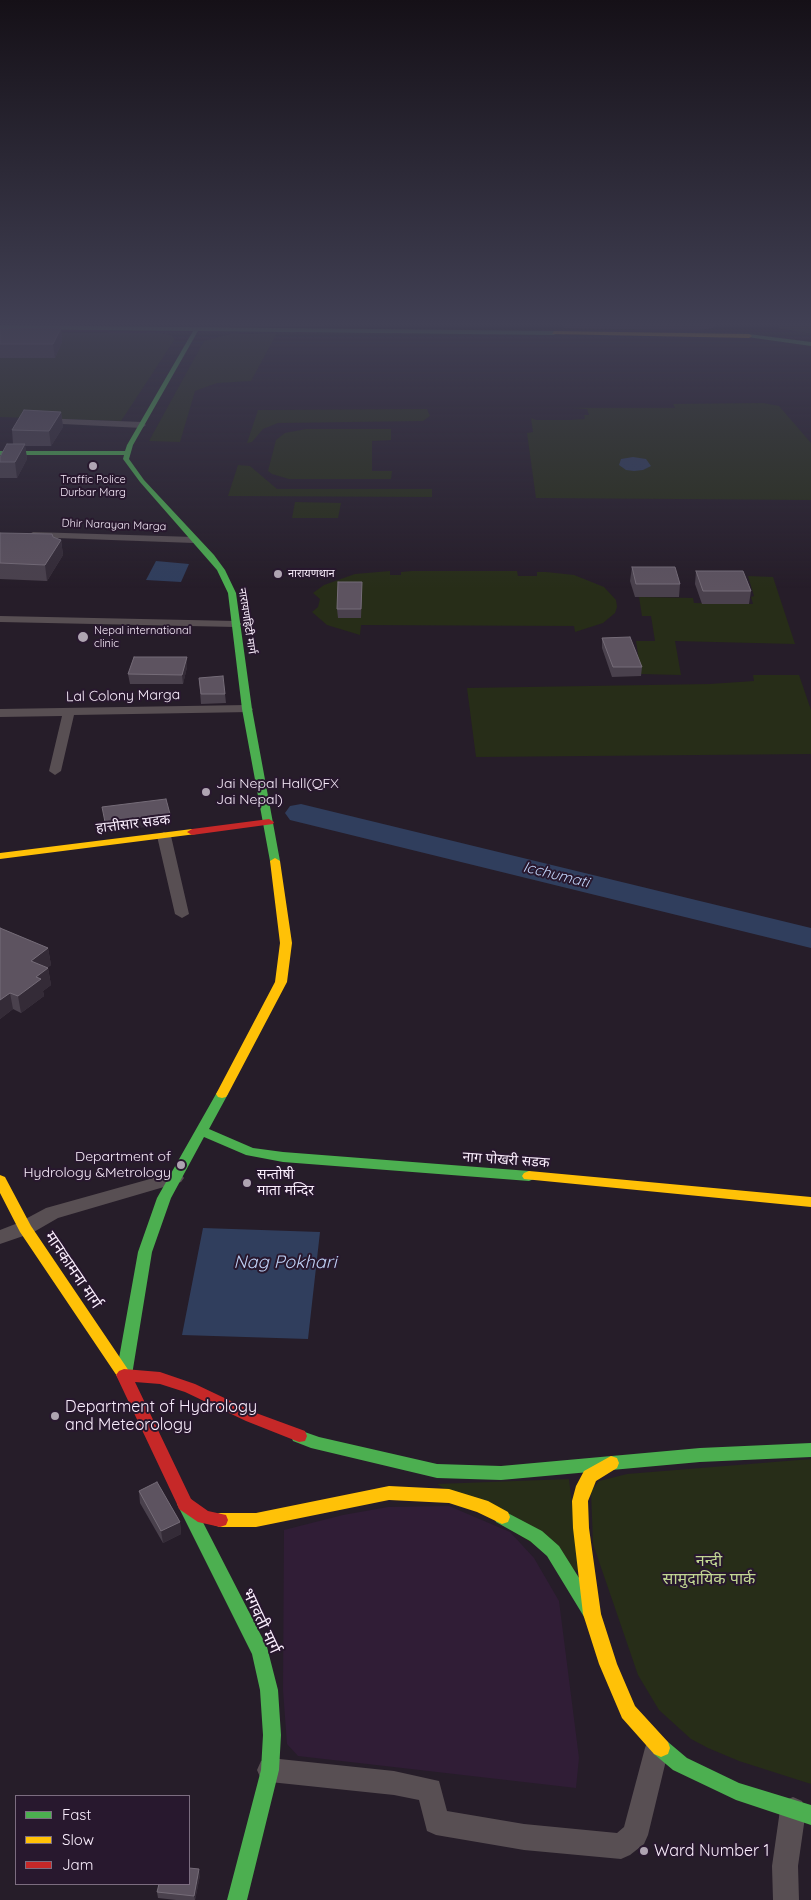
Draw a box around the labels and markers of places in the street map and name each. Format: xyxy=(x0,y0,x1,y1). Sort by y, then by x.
marker: Traffic Police Durbar Marg xyxy=(87,460,99,472)
place label: Traffic Police Durbar Marg xyxy=(60,473,126,499)
place label: नारायणथान xyxy=(288,567,335,581)
marker: नारायणथान xyxy=(272,568,284,580)
place label: Nepal international clinic xyxy=(94,624,191,650)
marker: Nepal international clinic xyxy=(76,630,90,644)
place label: Jai Nepal Hall(QFX Jai Nepal) xyxy=(216,776,339,809)
marker: Jai Nepal Hall(QFX Jai Nepal) xyxy=(200,786,212,798)
place label: Department of Hydrology &Metrology xyxy=(23,1149,171,1182)
marker: Department of Hydrology &Metrology xyxy=(175,1159,187,1171)
place label: सन्तोषी माता मन्दिर xyxy=(257,1167,314,1200)
marker: सन्तोषी माता मन्दिर xyxy=(241,1177,253,1189)
place label: Department of Hydrology and Meteorology xyxy=(65,1397,257,1435)
marker: Department of Hydrology and Meteorology xyxy=(49,1410,61,1422)
place label: Ward Number 1 xyxy=(654,1841,769,1861)
marker: Ward Number 1 xyxy=(638,1845,650,1857)

